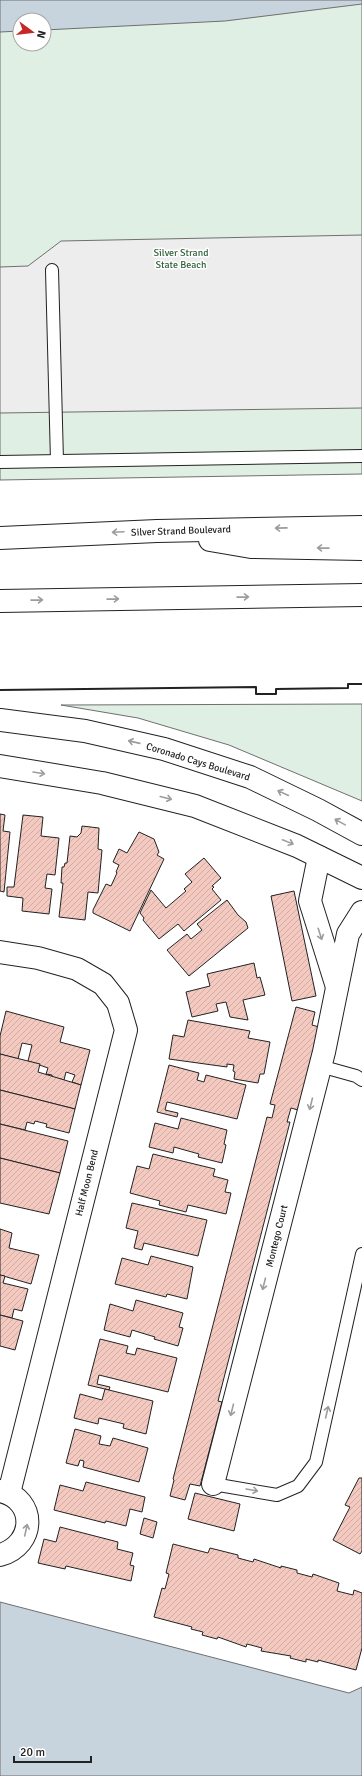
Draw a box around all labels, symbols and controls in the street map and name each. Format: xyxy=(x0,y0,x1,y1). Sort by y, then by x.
north arrow xyxy=(12,12,52,52)
text: N xyxy=(34,29,48,40)
park label: Silver Strand State Beach xyxy=(154,247,208,271)
street label: Silver Strand Boulevard xyxy=(131,523,231,539)
one-way arrow xyxy=(275,524,288,532)
one-way arrow xyxy=(112,529,125,536)
one-way arrow xyxy=(317,544,330,552)
one-way arrow xyxy=(236,593,249,601)
one-way arrow xyxy=(106,595,119,603)
one-way arrow xyxy=(30,596,43,604)
one-way arrow xyxy=(128,738,141,746)
street label: Coronado Cays Boulevard xyxy=(145,740,251,784)
one-way arrow xyxy=(32,769,45,777)
one-way arrow xyxy=(278,789,290,796)
one-way arrow xyxy=(159,795,172,803)
one-way arrow xyxy=(334,817,346,825)
one-way arrow xyxy=(281,839,293,847)
one-way arrow xyxy=(317,927,324,940)
one-way arrow xyxy=(306,1097,314,1110)
street label: Half Moon Bend xyxy=(73,1148,101,1218)
street label: Montego Court xyxy=(263,1203,291,1268)
one-way arrow xyxy=(260,1277,268,1290)
one-way arrow xyxy=(228,1403,235,1416)
one-way arrow xyxy=(323,1405,331,1418)
one-way arrow xyxy=(245,1486,258,1494)
one-way arrow xyxy=(22,1523,30,1536)
scale bar xyxy=(14,1738,91,1764)
text: 20 m xyxy=(20,1745,45,1760)

